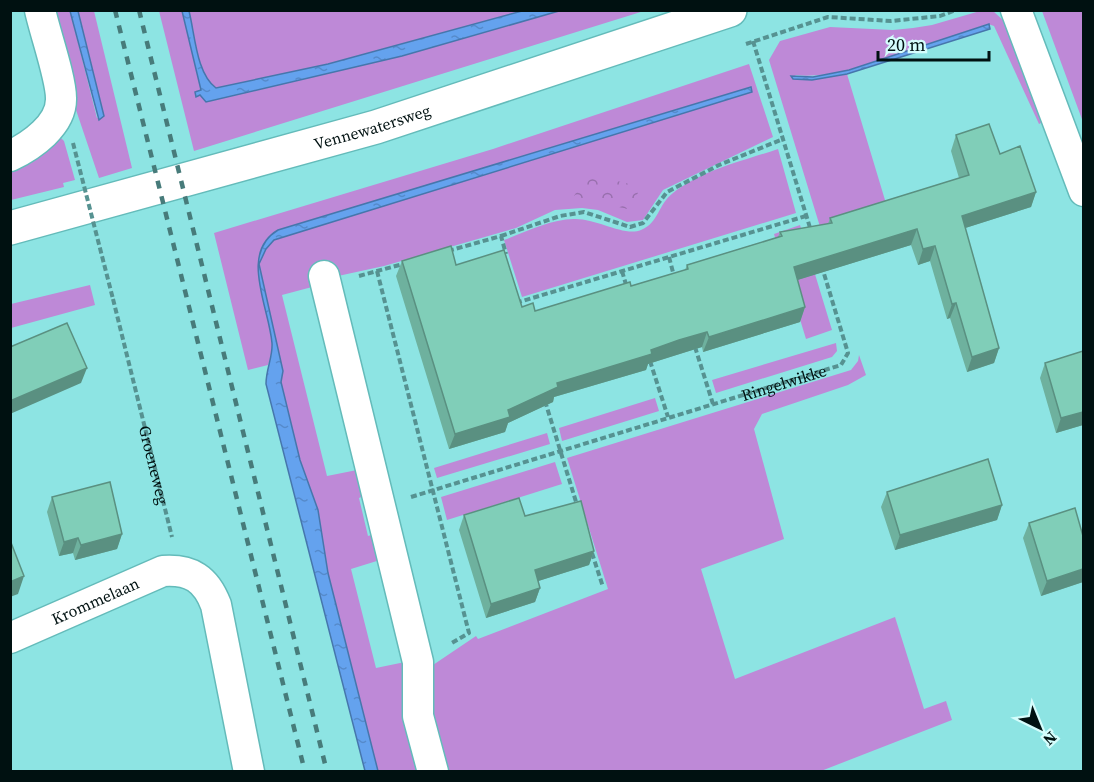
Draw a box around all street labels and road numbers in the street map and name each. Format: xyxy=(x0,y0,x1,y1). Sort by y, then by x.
street label: Vennewatersweg xyxy=(311,99,433,155)
street label: Ringelwikke xyxy=(739,359,829,406)
street label: Groeneweg xyxy=(134,423,175,507)
street label: Krommelaan xyxy=(48,572,143,630)

